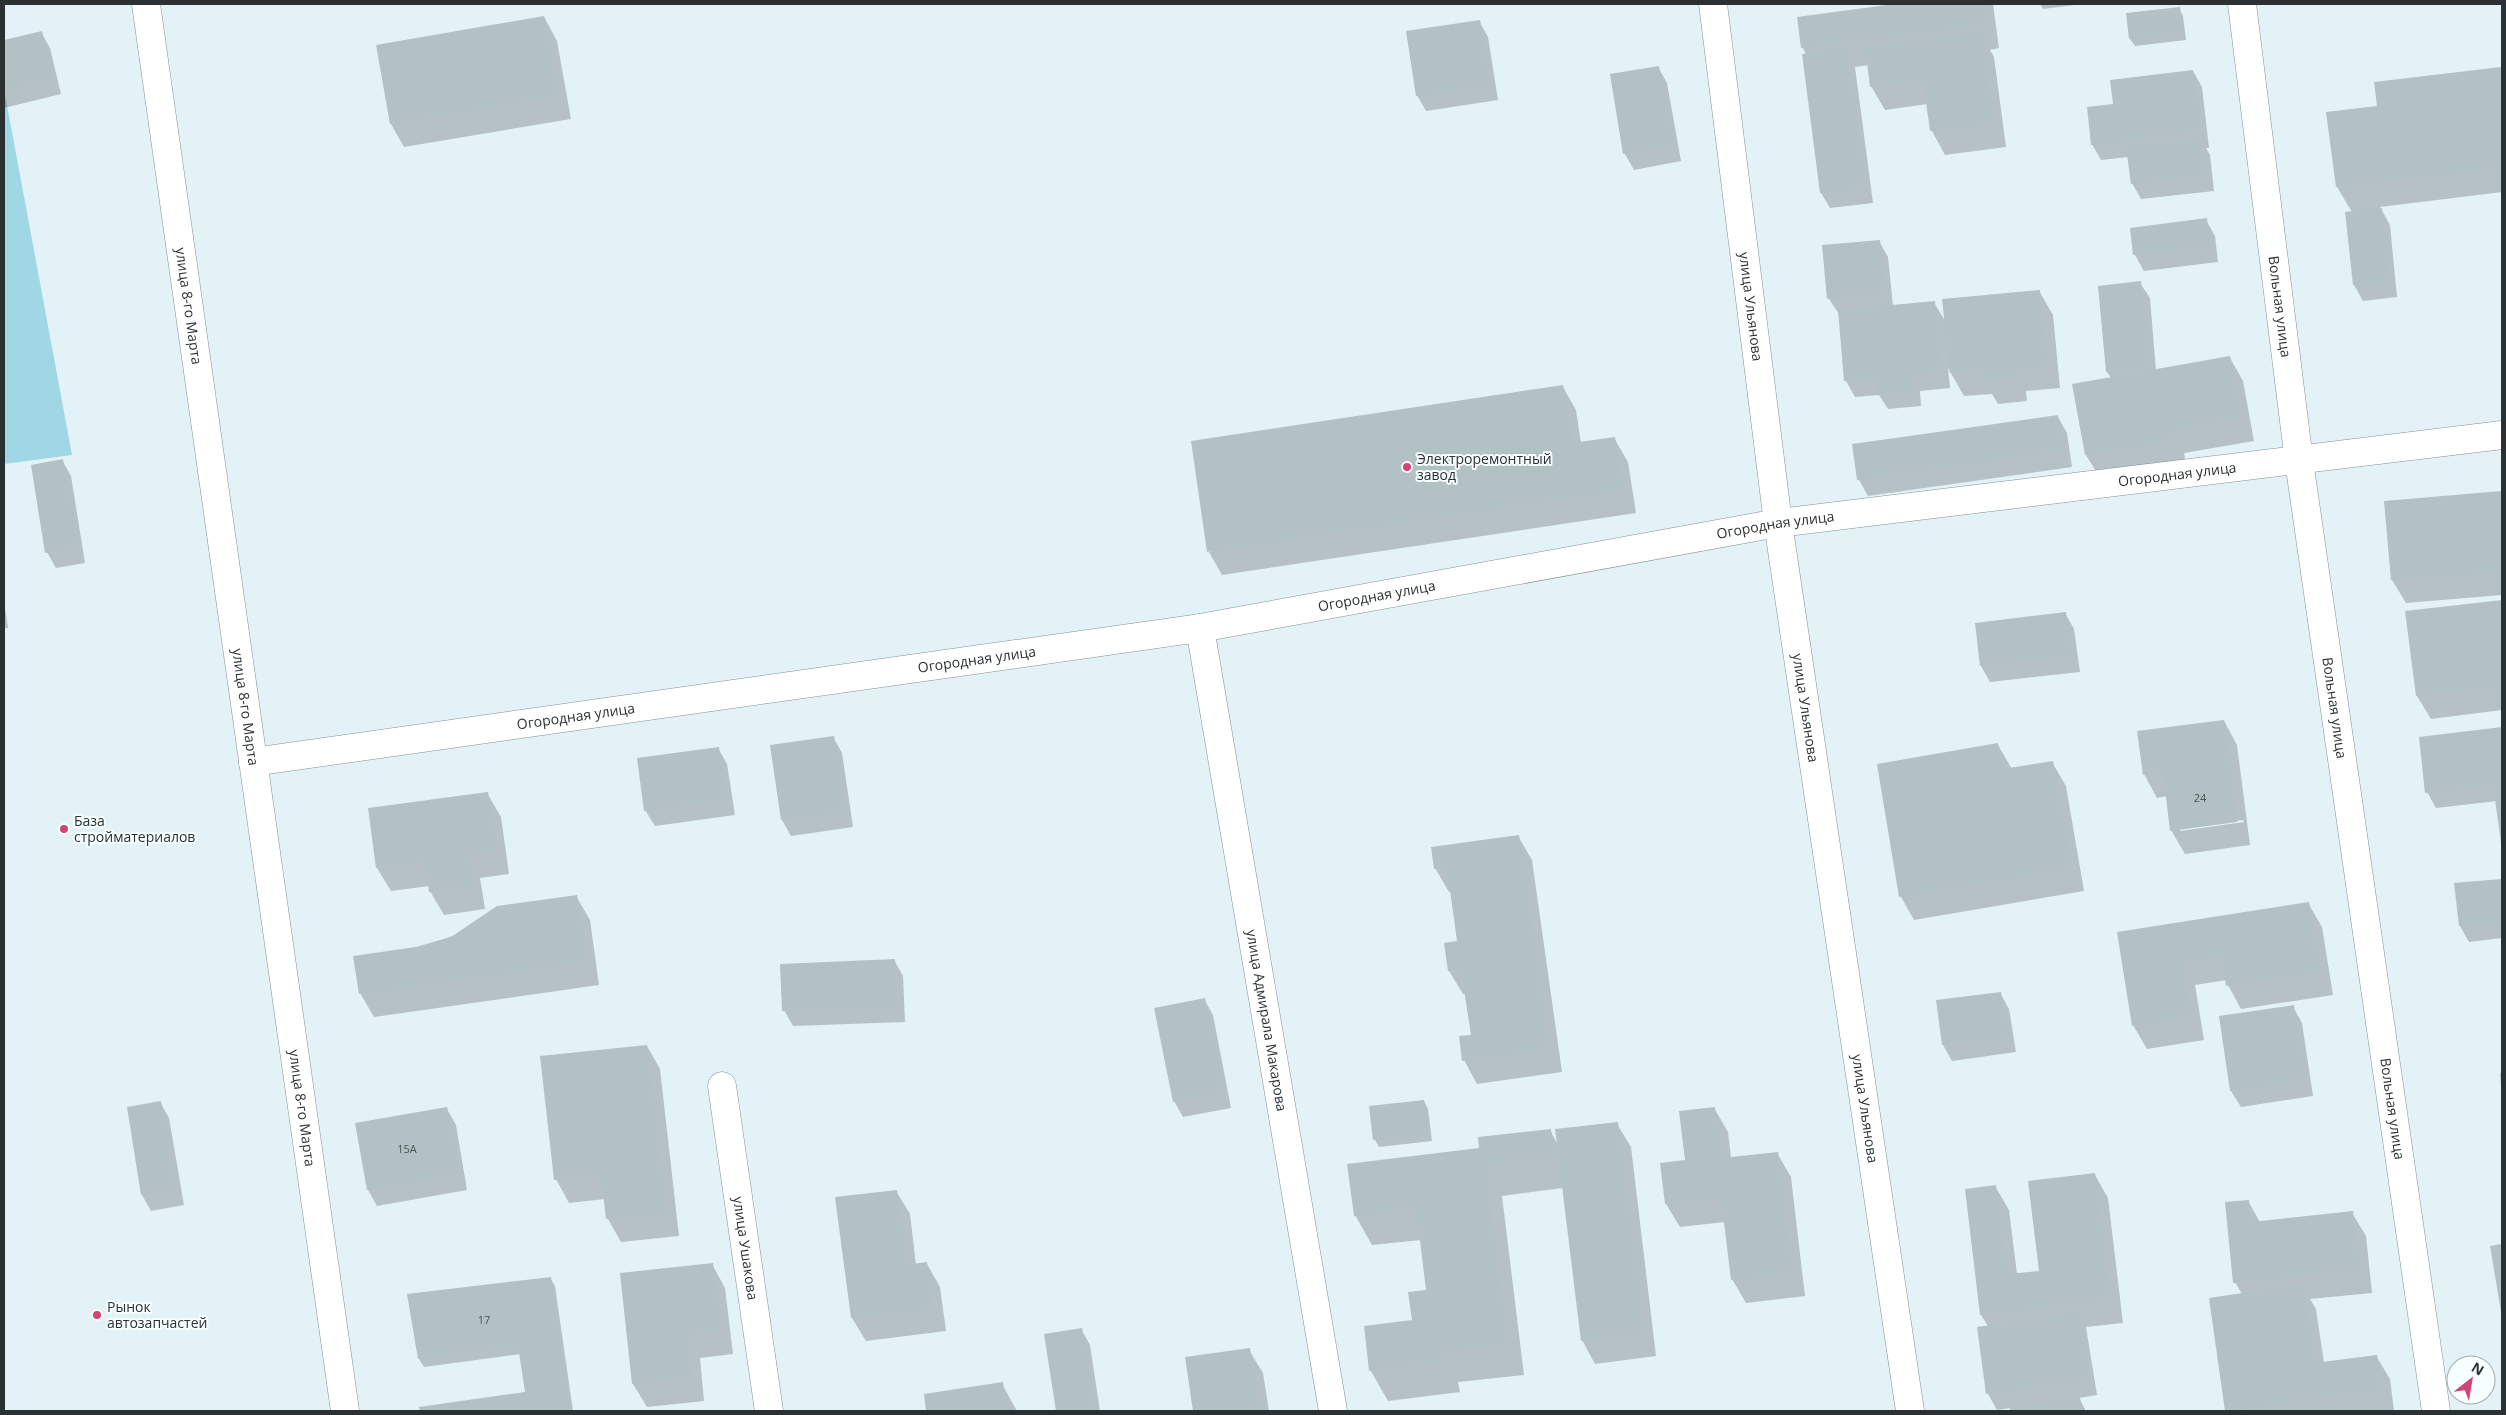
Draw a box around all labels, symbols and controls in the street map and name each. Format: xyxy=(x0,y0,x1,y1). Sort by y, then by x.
street label: улица 8-го Марта xyxy=(172,246,207,366)
street label: улица Ульянова xyxy=(1735,251,1768,362)
street label: Вольная улица xyxy=(2264,255,2296,359)
place label: Электроремонтный завод xyxy=(1417,449,1552,484)
street label: Огородная улица xyxy=(2117,457,2237,491)
marker: Электроремонтный завод xyxy=(1401,461,1413,473)
street label: Огородная улица xyxy=(1715,506,1835,543)
street label: Огородная улица xyxy=(1316,575,1437,615)
street label: Огородная улица xyxy=(917,641,1037,677)
street label: улица 8-го Марта xyxy=(228,647,264,767)
street label: улица Ульянова xyxy=(1789,652,1823,764)
street label: Вольная улица xyxy=(2318,656,2352,760)
street label: Огородная улица xyxy=(516,698,636,734)
house number: 24 xyxy=(2194,790,2207,805)
place label: База стройматериалов xyxy=(74,811,195,846)
marker: База стройматериалов xyxy=(58,823,70,835)
street label: улица Адмирала Макарова xyxy=(1242,928,1292,1113)
street label: улица 8-го Марта xyxy=(285,1048,320,1168)
street label: улица Ульянова xyxy=(1848,1053,1883,1164)
street label: Вольная улица xyxy=(2376,1057,2410,1161)
house number: 15А xyxy=(397,1141,417,1156)
street label: улица Ушакова xyxy=(729,1195,763,1301)
place label: Рынок автозапчастей xyxy=(107,1297,207,1332)
marker: Рынок автозапчастей xyxy=(91,1309,103,1321)
house number: 17 xyxy=(478,1312,490,1327)
north arrow xyxy=(2446,1355,2496,1405)
text: N xyxy=(2468,1357,2488,1380)

